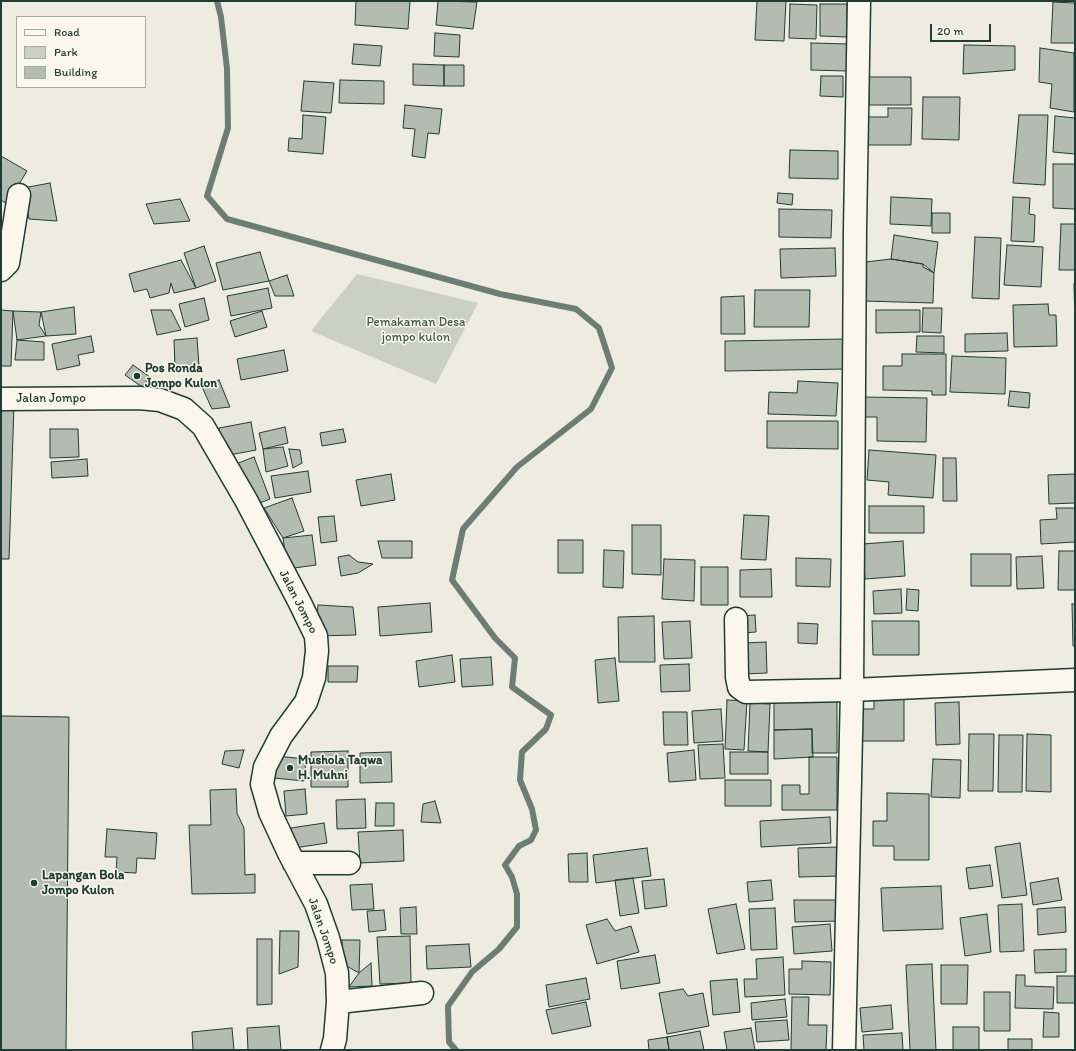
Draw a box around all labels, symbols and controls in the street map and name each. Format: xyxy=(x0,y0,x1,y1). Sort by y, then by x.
legend xyxy=(16,16,146,88)
scale bar xyxy=(932,16,993,42)
text: 20 m xyxy=(937,24,964,38)
text: Road xyxy=(54,25,80,39)
text: Park xyxy=(54,45,78,59)
text: Building xyxy=(54,65,97,79)
park label: Pemakaman Desa jompo kulon xyxy=(367,315,465,346)
place label: Pos Ronda Jompo Kulon xyxy=(145,361,217,392)
marker: Pos Ronda Jompo Kulon xyxy=(132,371,142,381)
street label: Jalan Jompo xyxy=(16,391,86,407)
street label: Jalan Jompo xyxy=(275,568,321,636)
place label: Mushola Taqwa H. Muhni xyxy=(298,753,382,784)
marker: Mushola Taqwa H. Muhni xyxy=(285,763,295,773)
place label: Lapangan Bola Jompo Kulon xyxy=(42,868,124,899)
marker: Lapangan Bola Jompo Kulon xyxy=(29,878,39,888)
street label: Jalan Jompo xyxy=(304,896,342,966)

